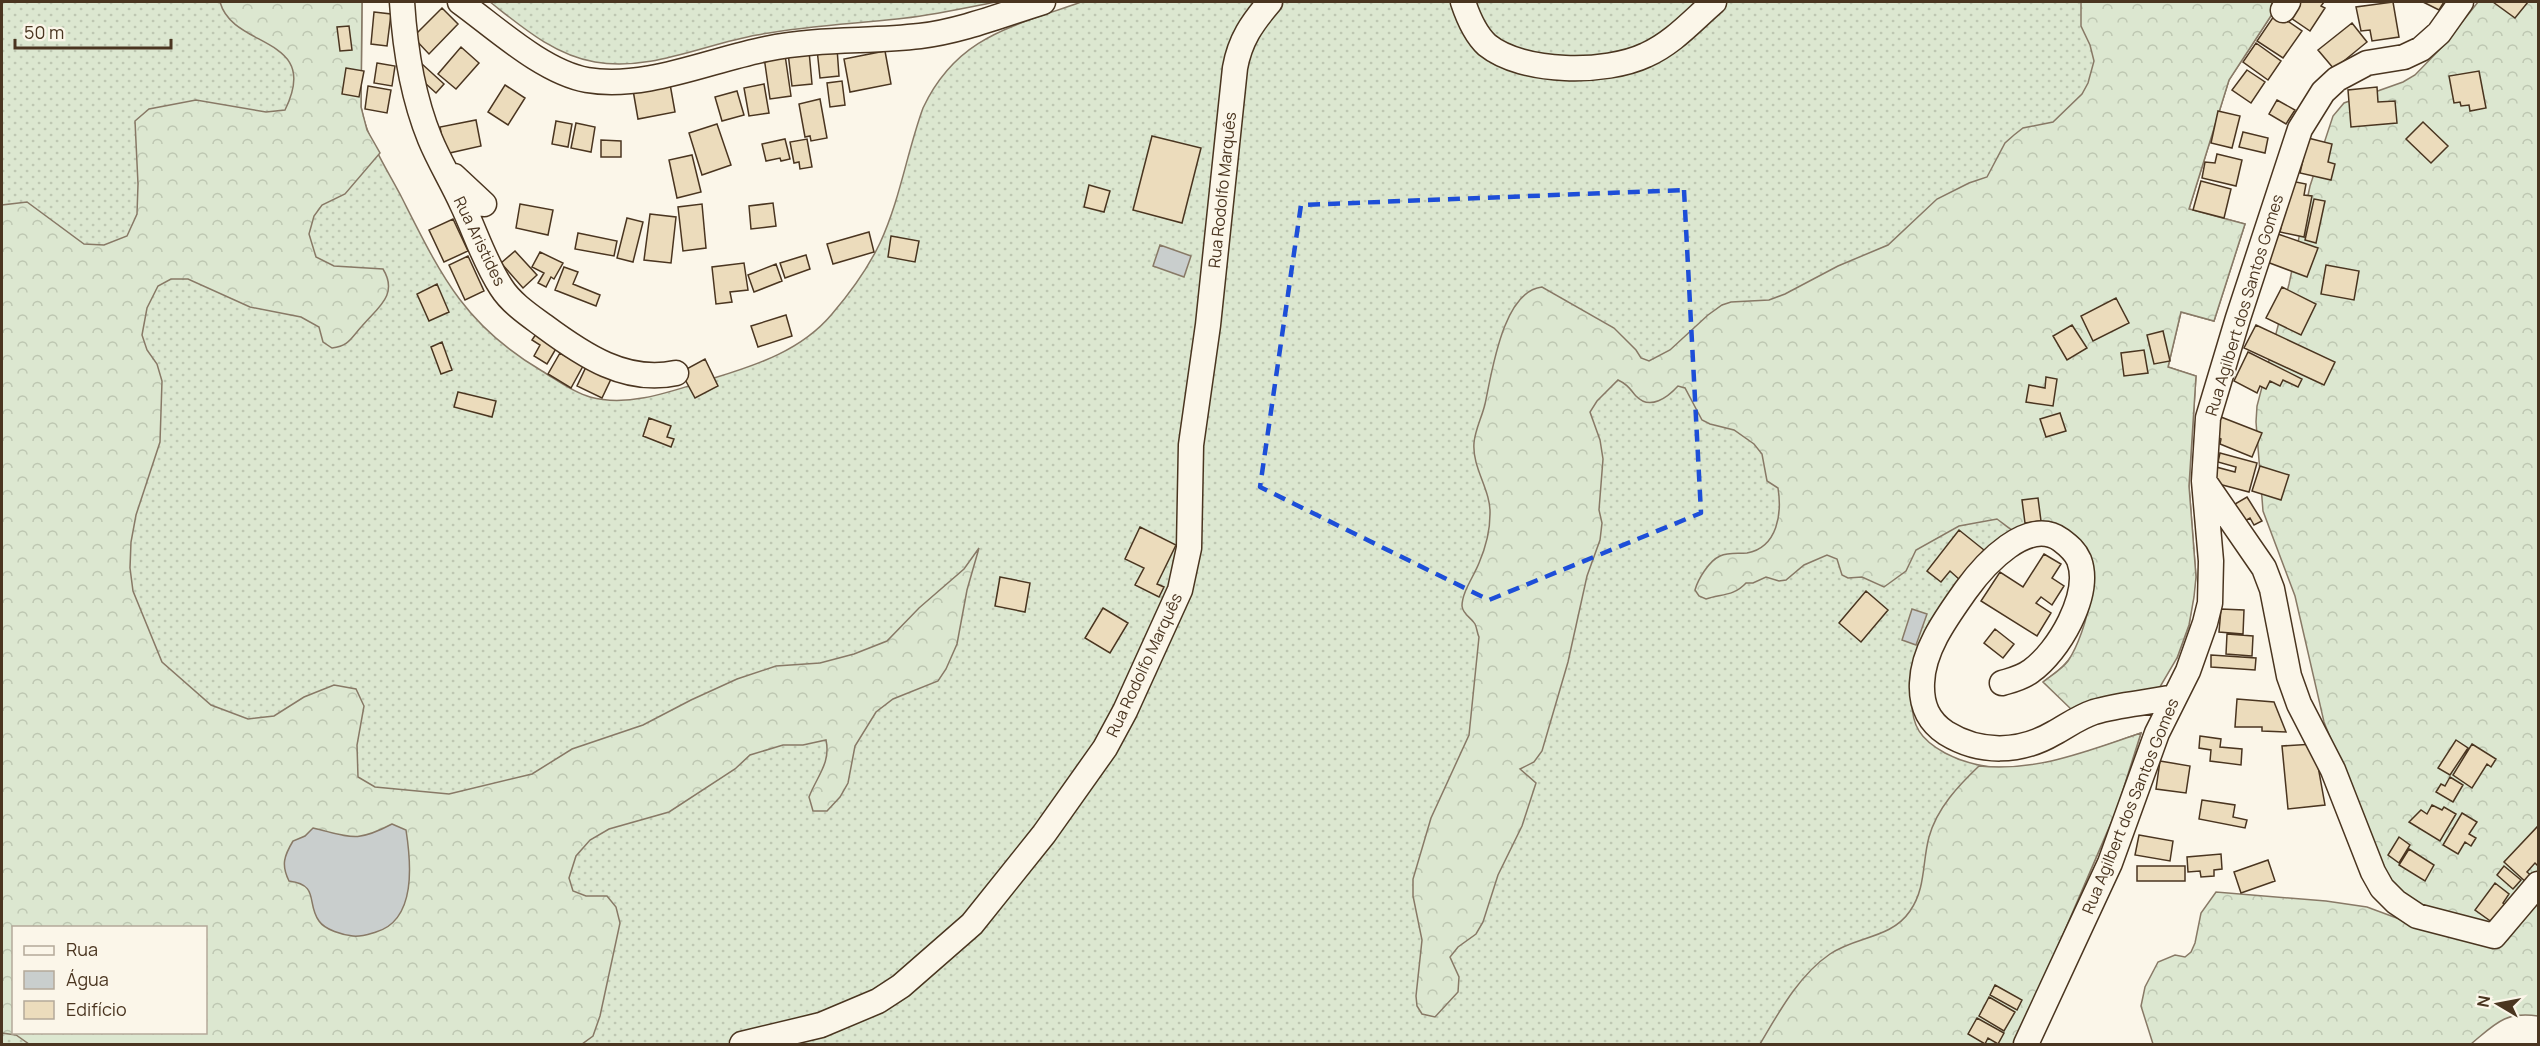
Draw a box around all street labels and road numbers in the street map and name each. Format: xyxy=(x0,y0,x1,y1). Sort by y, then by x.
street label: Rua Rodolfo Marquês xyxy=(1203,111,1241,269)
street label: Rua Agilbert dos Santos Gomes xyxy=(2200,191,2288,419)
street label: Rua Aristides xyxy=(449,193,511,289)
street label: Rua Rodolfo Marquês xyxy=(1101,589,1187,741)
street label: Rua Agilbert dos Santos Gomes xyxy=(2077,695,2183,917)

